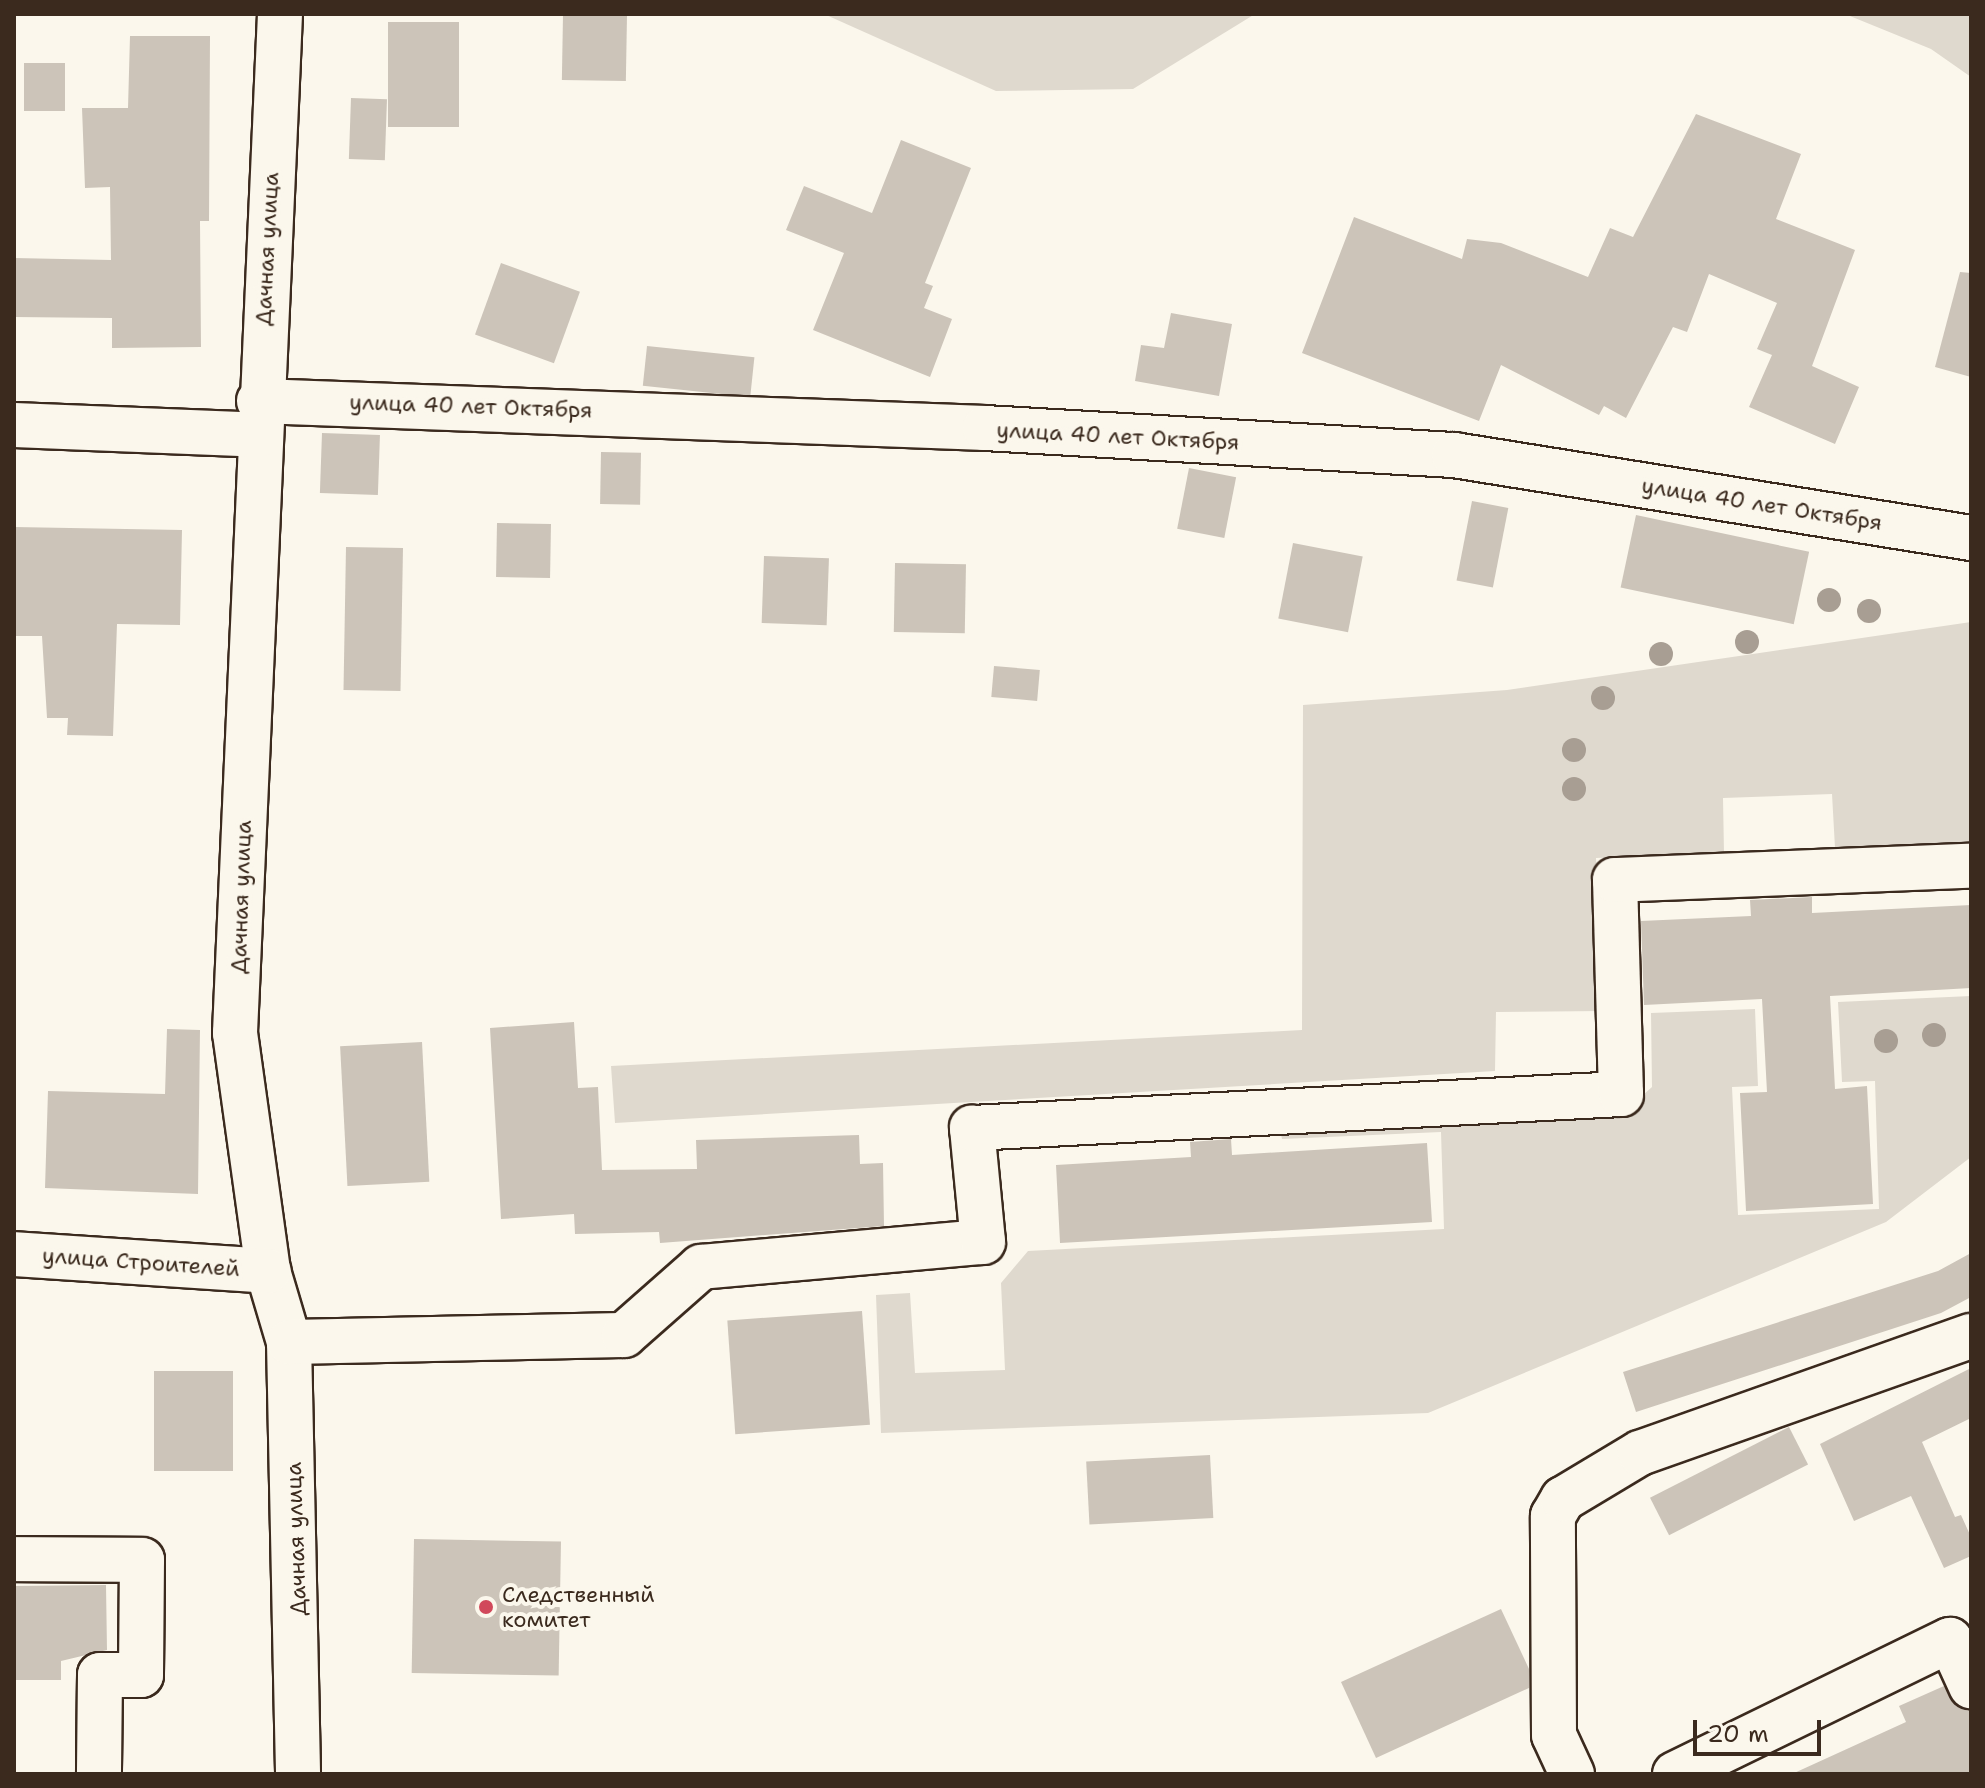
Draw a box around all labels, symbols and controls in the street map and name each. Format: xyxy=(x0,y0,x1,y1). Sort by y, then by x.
street label: Дачная улица xyxy=(250,172,284,326)
street label: улица 40 лет Октября xyxy=(349,389,593,423)
street label: улица 40 лет Октября xyxy=(996,416,1240,456)
street label: улица 40 лет Октября xyxy=(1640,472,1884,536)
street label: Дачная улица xyxy=(225,820,257,974)
street label: улица Строителей xyxy=(41,1242,241,1282)
street label: Дачная улица xyxy=(280,1462,312,1616)
place label: Следственный комитет xyxy=(502,1581,655,1632)
marker: Следственный комитет xyxy=(477,1598,495,1616)
scale bar xyxy=(1697,1704,1825,1754)
text: 20 m xyxy=(1707,1718,1769,1750)

